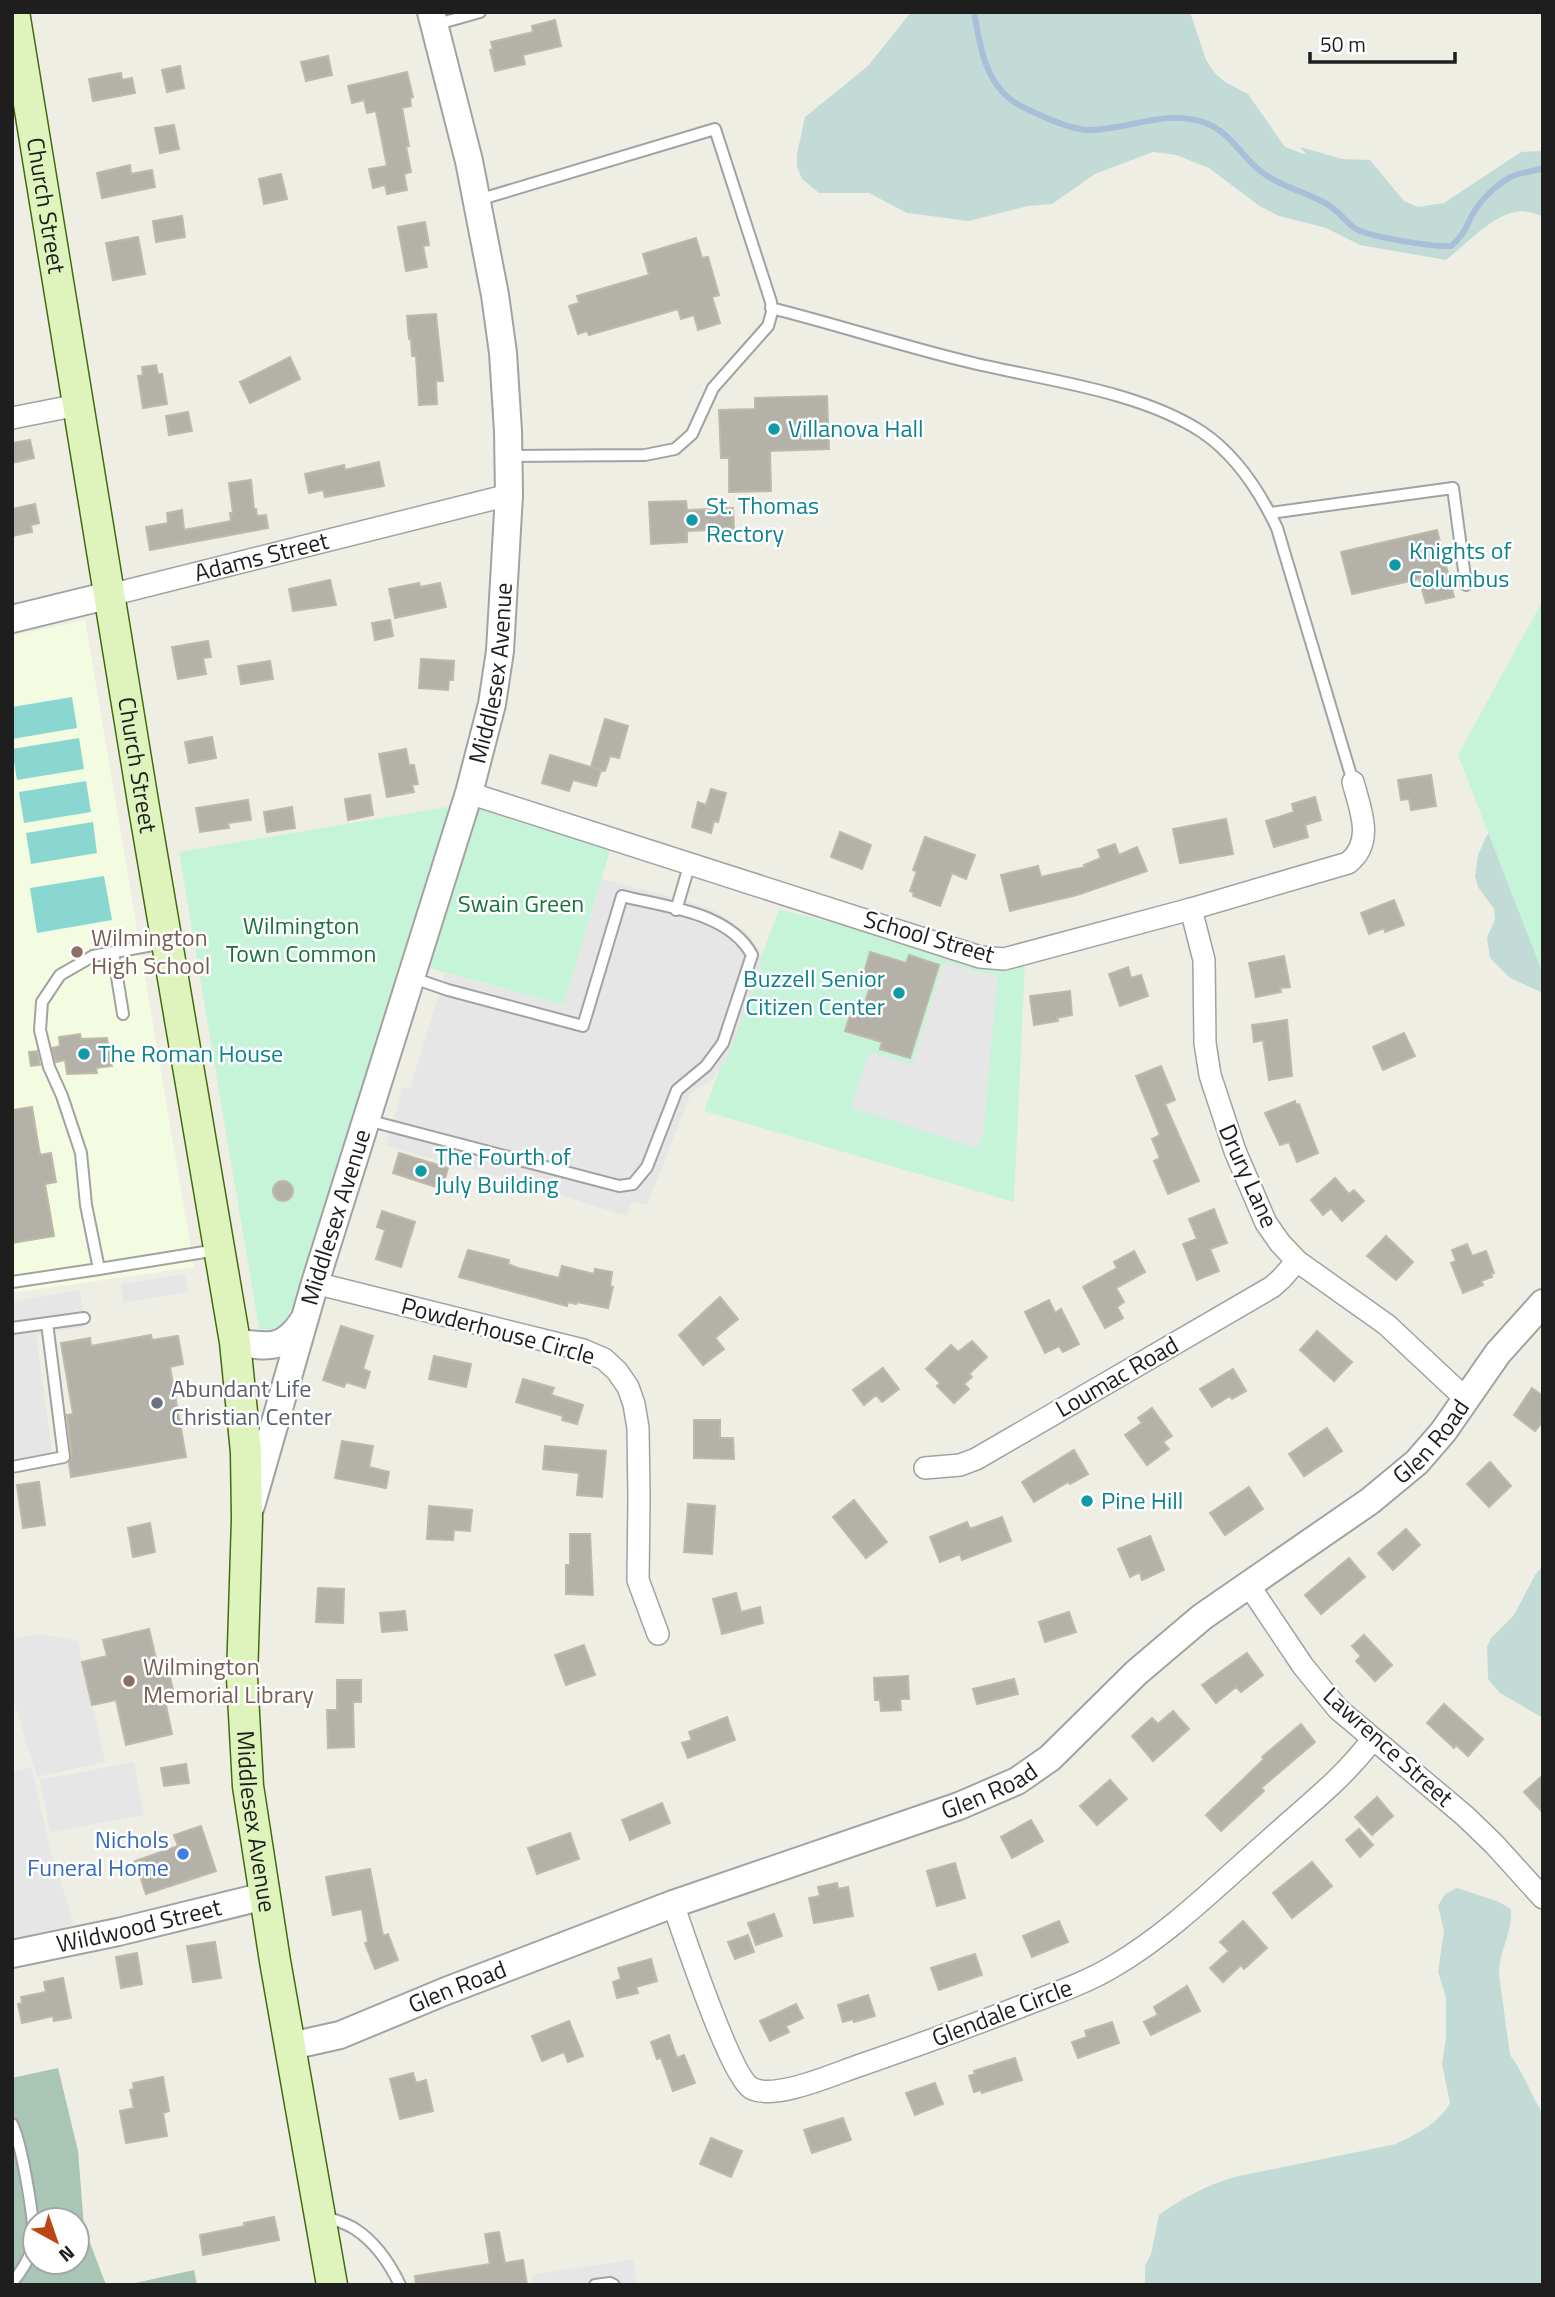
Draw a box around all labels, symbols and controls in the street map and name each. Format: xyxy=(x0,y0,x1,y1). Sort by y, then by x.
scale bar xyxy=(1310,21,1455,65)
text: 50 m xyxy=(1320,28,1366,60)
street label: Church Street xyxy=(18,135,76,277)
place label: Villanova Hall xyxy=(788,410,924,446)
marker: Villanova Hall xyxy=(766,421,782,437)
place label: St. Thomas Rectory xyxy=(706,487,819,551)
marker: St. Thomas Rectory xyxy=(684,512,700,528)
street label: Adams Street xyxy=(190,522,333,590)
place label: Knights of Columbus xyxy=(1409,532,1511,596)
marker: Knights of Columbus xyxy=(1387,557,1403,573)
street label: Middlesex Avenue xyxy=(458,582,521,767)
street label: Church Street xyxy=(109,694,167,836)
park label: Swain Green xyxy=(458,885,584,921)
street label: School Street xyxy=(860,900,999,972)
park label: Wilmington Town Common xyxy=(226,907,376,971)
place label: Wilmington High School xyxy=(91,919,210,983)
marker: Wilmington High School xyxy=(69,944,85,960)
place label: Buzzell Senior Citizen Center xyxy=(743,960,885,1024)
marker: Buzzell Senior Citizen Center xyxy=(891,985,907,1001)
place label: The Roman House xyxy=(98,1035,283,1071)
marker: The Roman House xyxy=(76,1046,92,1062)
street label: Drury Lane xyxy=(1210,1118,1288,1233)
street label: Middlesex Avenue xyxy=(291,1124,379,1309)
place label: The Fourth of July Building xyxy=(435,1138,571,1202)
marker: The Fourth of July Building xyxy=(413,1163,429,1179)
street label: Powderhouse Circle xyxy=(397,1287,599,1373)
street label: Loumac Road xyxy=(1048,1326,1185,1426)
place label: Abundant Life Christian Center xyxy=(171,1370,332,1434)
street label: Glen Road xyxy=(1384,1392,1478,1492)
marker: Abundant Life Christian Center xyxy=(149,1395,165,1411)
place label: Pine Hill xyxy=(1101,1482,1183,1518)
marker: Pine Hill xyxy=(1079,1493,1095,1509)
place label: Wilmington Memorial Library xyxy=(143,1648,314,1712)
marker: Wilmington Memorial Library xyxy=(121,1673,137,1689)
street label: Lawrence Street xyxy=(1316,1678,1462,1815)
street label: Middlesex Avenue xyxy=(228,1730,286,1915)
street label: Glen Road xyxy=(936,1753,1045,1828)
place label: Nichols Funeral Home xyxy=(27,1821,169,1885)
marker: Nichols Funeral Home xyxy=(175,1846,191,1862)
street label: Wildwood Street xyxy=(53,1888,225,1961)
street label: Glen Road xyxy=(402,1951,511,2022)
street label: Glendale Circle xyxy=(926,1969,1077,2055)
north arrow xyxy=(21,2206,91,2276)
text: N xyxy=(53,2239,82,2270)

